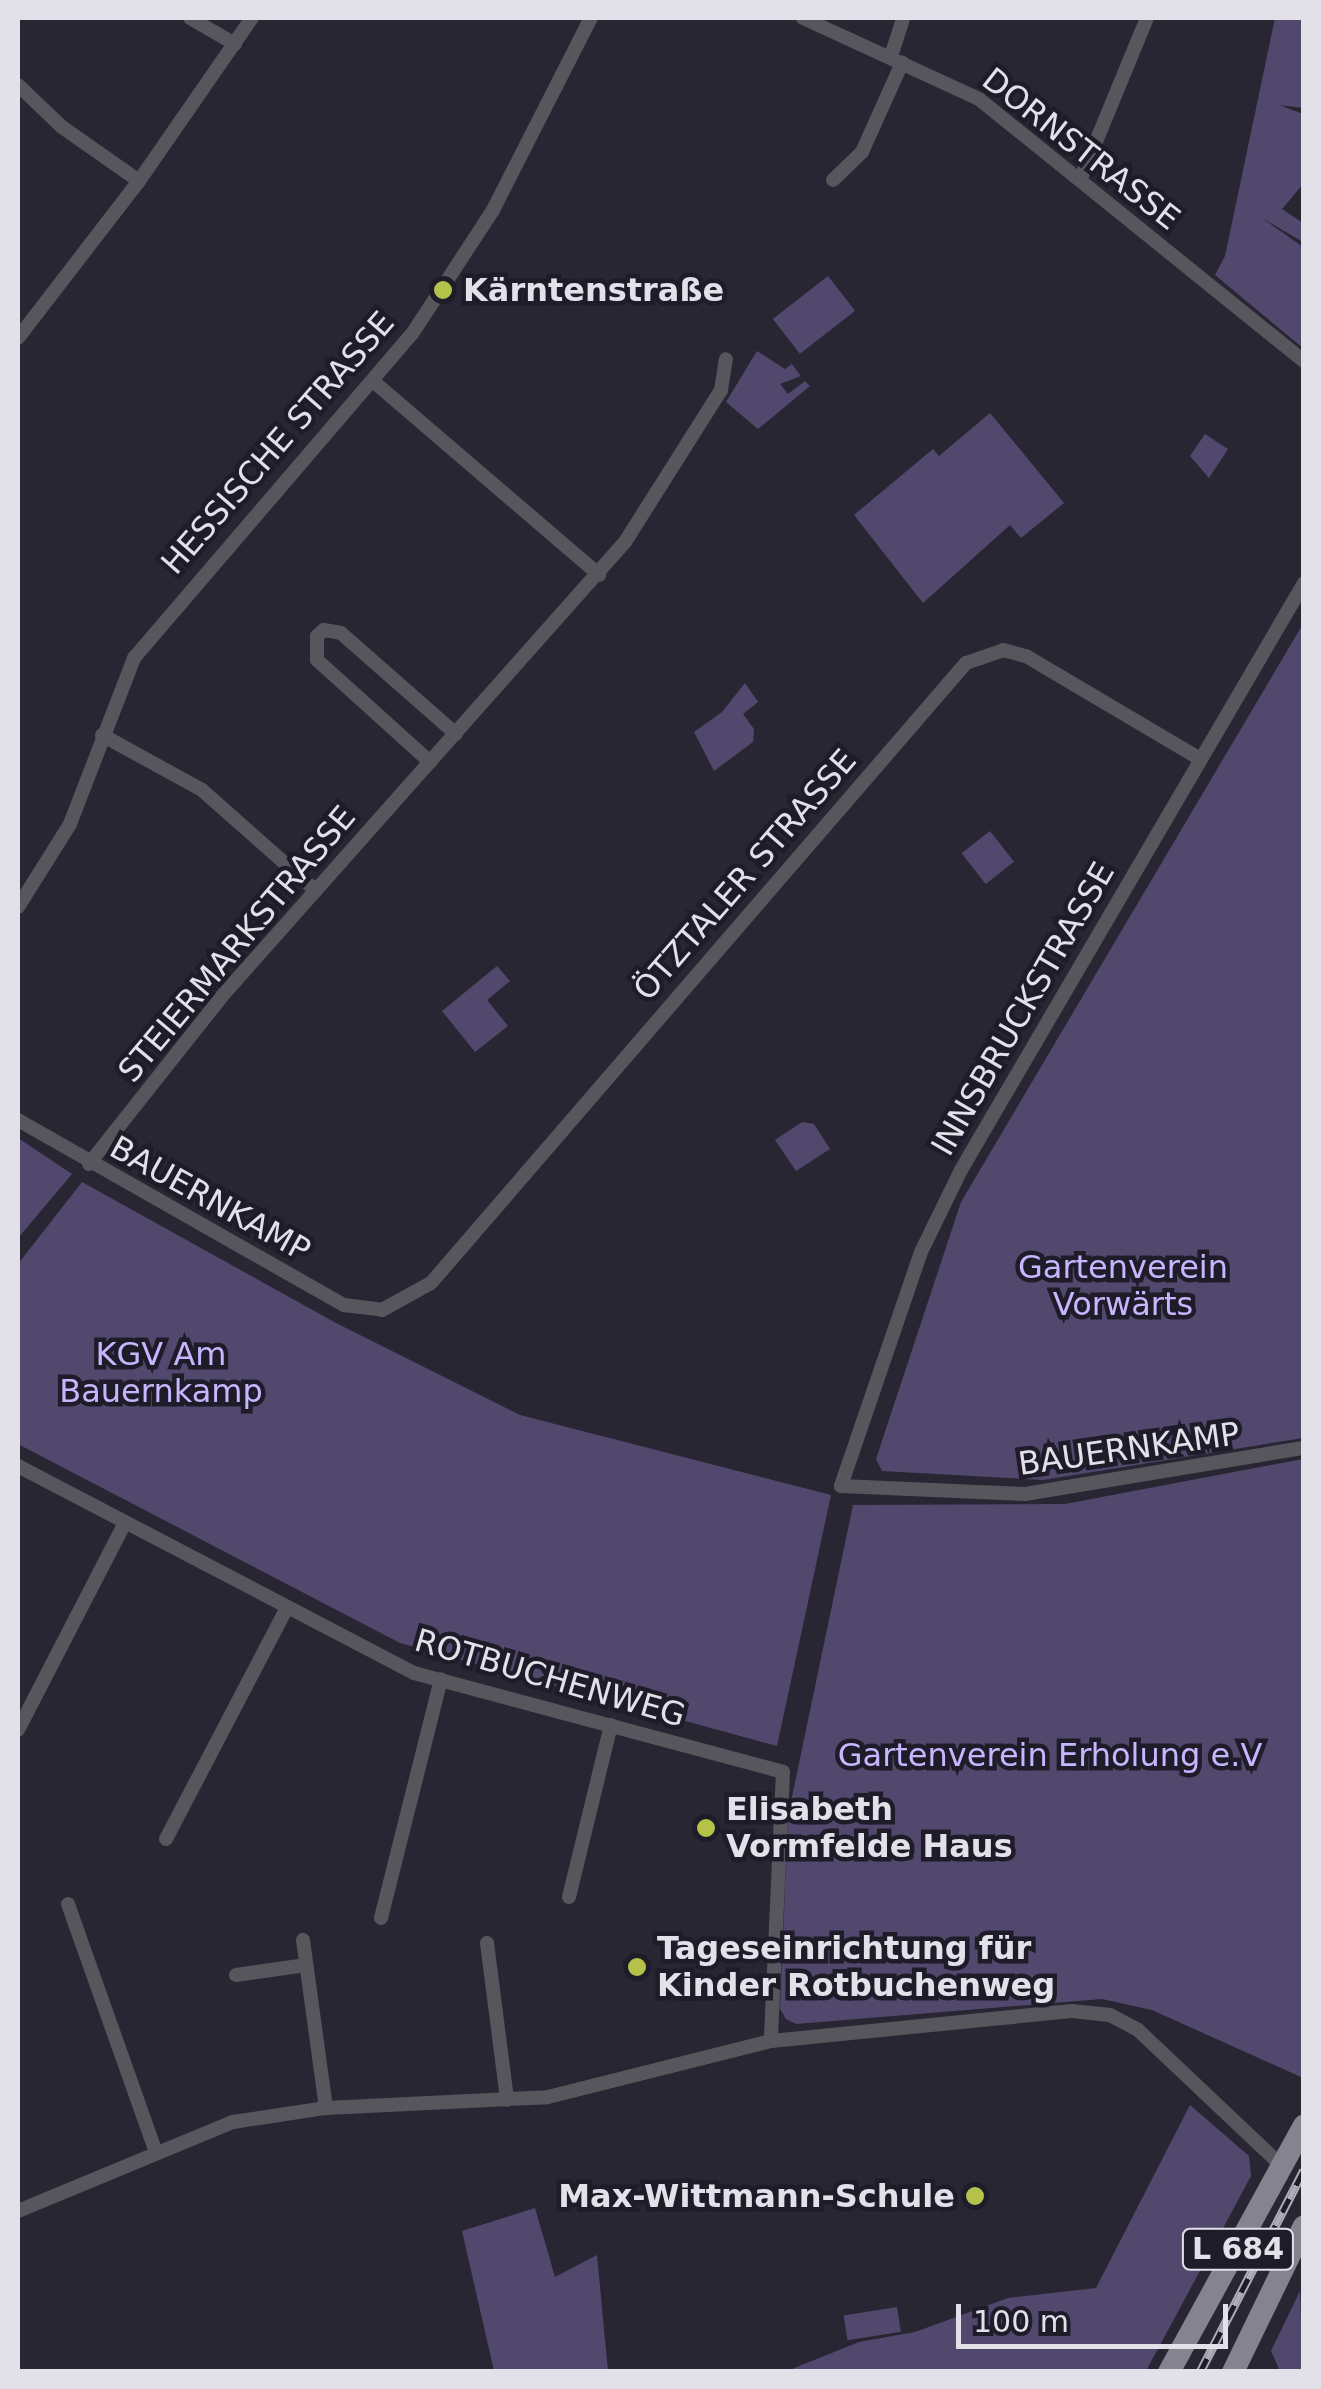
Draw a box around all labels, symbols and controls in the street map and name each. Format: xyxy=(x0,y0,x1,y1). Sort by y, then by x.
street label: DORNSTRASSE xyxy=(975,60,1187,238)
place label: Kärntenstraße xyxy=(463,271,724,309)
marker: Kärntenstraße xyxy=(432,279,454,301)
street label: HESSISCHE STRASSE xyxy=(154,304,402,582)
street label: ÖTZTALER STRASSE xyxy=(626,742,864,1008)
street label: STEIERMARKSTRASSE xyxy=(110,798,364,1090)
street label: INNSBRUCKSTRASSE xyxy=(923,856,1123,1162)
street label: BAUERNKAMP xyxy=(103,1128,317,1270)
park label: Gartenverein Vorwärts xyxy=(1018,1249,1228,1324)
park label: KGV Am Bauernkamp xyxy=(59,1336,263,1411)
street label: BAUERNKAMP xyxy=(1016,1414,1242,1484)
street label: ROTBUCHENWEG xyxy=(410,1621,690,1735)
park label: Gartenverein Erholung e.V xyxy=(838,1736,1262,1774)
place label: Elisabeth Vormfelde Haus xyxy=(726,1791,1013,1866)
marker: Elisabeth Vormfelde Haus xyxy=(695,1817,717,1839)
place label: Tageseinrichtung für Kinder Rotbuchenweg xyxy=(657,1930,1055,2005)
marker: Tageseinrichtung für Kinder Rotbuchenweg xyxy=(626,1956,648,1978)
place label: Max-Wittmann-Schule xyxy=(558,2177,955,2215)
marker: Max-Wittmann-Schule xyxy=(964,2185,986,2207)
road number: L 684 xyxy=(1180,2224,1296,2274)
scale bar xyxy=(961,2284,1234,2346)
text: 100 m xyxy=(973,2304,1069,2339)

